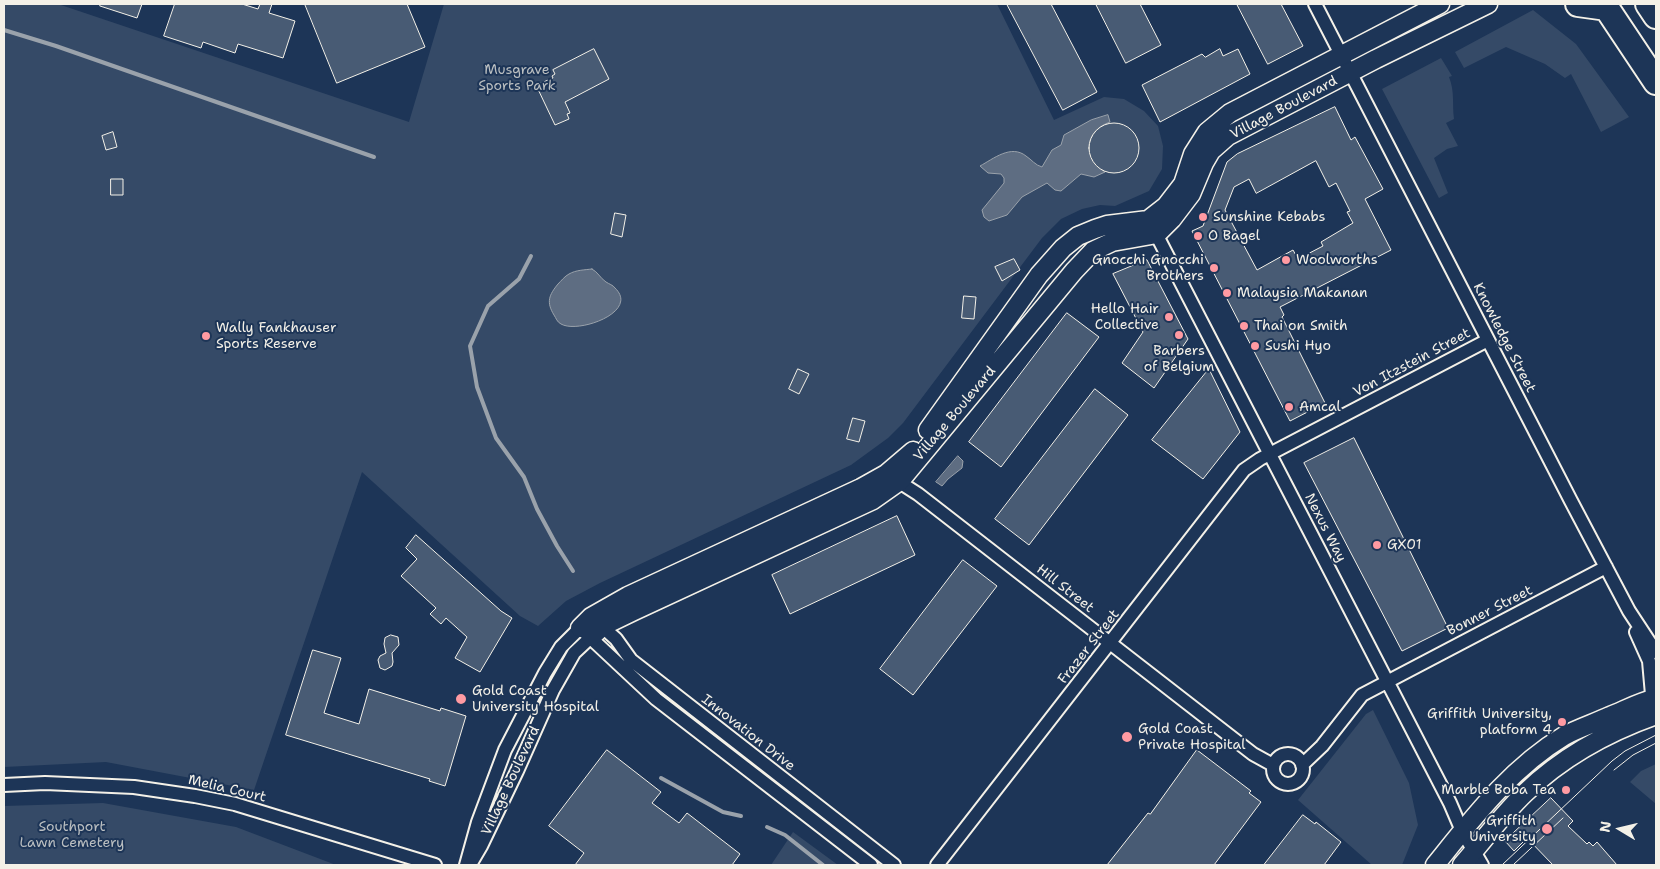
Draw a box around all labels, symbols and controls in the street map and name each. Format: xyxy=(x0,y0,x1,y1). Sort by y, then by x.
park label: Musgrave Sports Park xyxy=(478,62,556,94)
street label: Village Boulevard xyxy=(1228,73,1340,143)
place label: Sunshine Kebabs xyxy=(1213,209,1325,225)
marker: Sunshine Kebabs xyxy=(1197,211,1209,223)
place label: O Bagel xyxy=(1208,228,1260,244)
marker: O Bagel xyxy=(1192,230,1204,242)
place label: Gnocchi Gnocchi Brothers xyxy=(1092,252,1204,284)
place label: Woolworths xyxy=(1296,252,1378,268)
marker: Woolworths xyxy=(1280,254,1292,266)
marker: Gnocchi Gnocchi Brothers xyxy=(1208,262,1220,274)
street label: Knowledge Street xyxy=(1469,280,1539,396)
place label: Malaysia Makanan xyxy=(1237,285,1368,301)
marker: Malaysia Makanan xyxy=(1221,287,1233,299)
place label: Hello Hair Collective xyxy=(1091,301,1159,334)
marker: Hello Hair Collective xyxy=(1163,311,1175,323)
place label: Thai on Smith xyxy=(1254,318,1348,334)
place label: Wally Fankhauser Sports Reserve xyxy=(216,320,337,352)
marker: Thai on Smith xyxy=(1238,320,1250,332)
street label: Von Itzstein Street xyxy=(1351,325,1473,401)
marker: Barbers of Belgium xyxy=(1173,329,1185,341)
marker: Wally Fankhauser Sports Reserve xyxy=(200,330,212,342)
place label: Sushi Hyo xyxy=(1265,338,1331,354)
marker: Sushi Hyo xyxy=(1249,340,1261,352)
place label: Barbers of Belgium xyxy=(1144,343,1214,376)
street label: Village Boulevard xyxy=(910,363,1000,465)
place label: Amcal xyxy=(1299,399,1341,415)
marker: Amcal xyxy=(1283,401,1295,413)
street label: Nexus Way xyxy=(1301,491,1349,565)
place label: GX01 xyxy=(1387,537,1421,553)
marker: GX01 xyxy=(1371,539,1383,551)
street label: Hill Street xyxy=(1033,561,1097,617)
street label: Bonner Street xyxy=(1444,582,1536,640)
street label: Frazer Street xyxy=(1055,606,1123,688)
place label: Gold Coast University Hospital xyxy=(472,683,599,716)
street label: Innovation Drive xyxy=(698,691,798,775)
marker: Gold Coast University Hospital xyxy=(454,692,468,706)
place label: Griffith University, platform 4 xyxy=(1427,706,1552,739)
marker: Griffith University, platform 4 xyxy=(1556,716,1568,728)
place label: Gold Coast Private Hospital xyxy=(1138,721,1245,754)
street label: Village Boulevard xyxy=(478,724,544,838)
marker: Gold Coast Private Hospital xyxy=(1120,730,1134,744)
street label: Melia Court xyxy=(186,772,268,806)
place label: Marble Boba Tea xyxy=(1441,782,1556,798)
marker: Marble Boba Tea xyxy=(1560,784,1572,796)
north arrow xyxy=(1595,804,1645,854)
place label: Griffith University xyxy=(1469,813,1536,846)
park label: Southport Lawn Cemetery xyxy=(20,819,124,852)
text: N xyxy=(1595,820,1615,834)
marker: Griffith University xyxy=(1540,822,1554,836)

